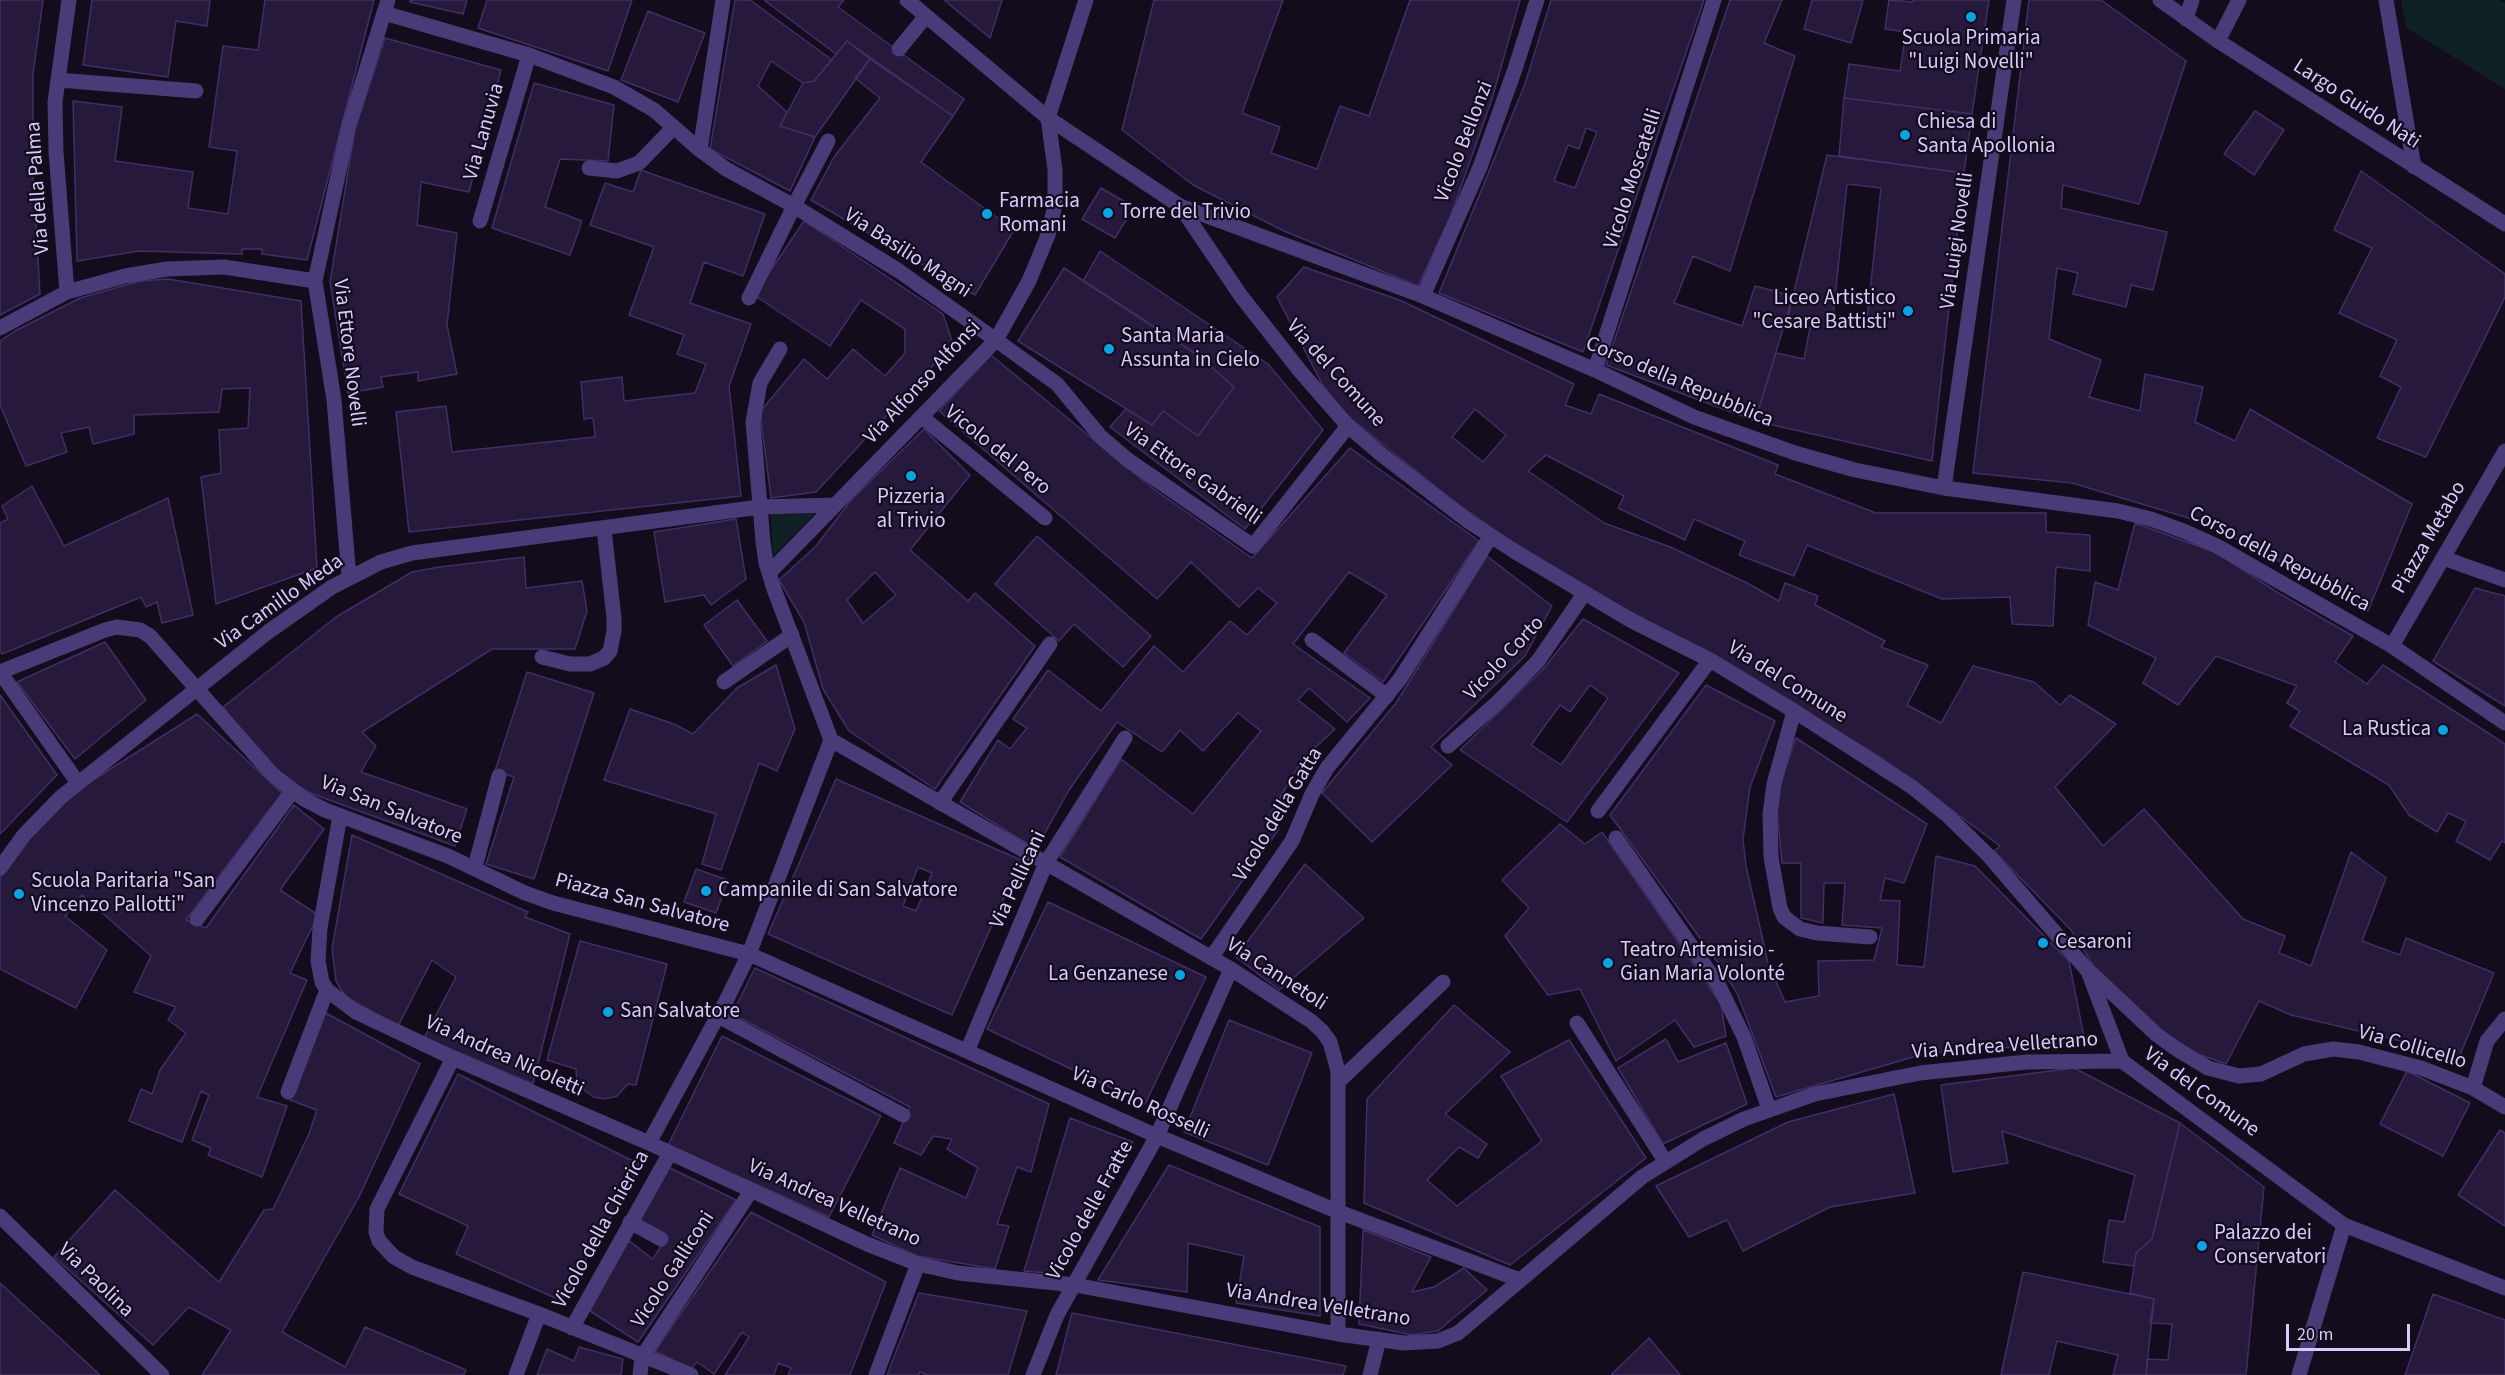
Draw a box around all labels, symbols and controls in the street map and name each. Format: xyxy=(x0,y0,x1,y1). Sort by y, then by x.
marker: Scuola Primaria "Luigi Novelli" xyxy=(1964,10,1978,24)
place label: Scuola Primaria "Luigi Novelli" xyxy=(1901,26,2041,76)
street label: Largo Guido Nati xyxy=(2288,54,2424,156)
street label: Vicolo Bellonzi xyxy=(1430,78,1500,206)
street label: Via Lanuvia xyxy=(459,80,511,184)
street label: Vicolo Moscatelli xyxy=(1600,106,1668,252)
place label: Chiesa di Santa Apollonia xyxy=(1917,110,2055,160)
street label: Via della Palma xyxy=(22,121,56,255)
marker: Chiesa di Santa Apollonia xyxy=(1898,128,1912,142)
street label: Via Luigi Novelli xyxy=(1936,171,1980,311)
place label: Farmacia Romani xyxy=(999,189,1080,239)
place label: Torre del Trivio xyxy=(1120,200,1251,226)
street label: Via Basilio Magni xyxy=(839,203,975,305)
marker: Torre del Trivio xyxy=(1101,206,1115,220)
marker: Farmacia Romani xyxy=(980,207,994,221)
street label: Via Ettore Novelli xyxy=(326,278,370,428)
place label: Liceo Artistico "Cesare Battisti" xyxy=(1752,286,1896,336)
marker: Liceo Artistico "Cesare Battisti" xyxy=(1901,304,1915,318)
street label: Via del Comune xyxy=(1280,315,1390,433)
street label: Via Alfonso Alfonsi xyxy=(859,316,987,450)
place label: Santa Maria Assunta in Cielo xyxy=(1121,324,1260,374)
street label: Corso della Repubblica xyxy=(1581,332,1777,434)
marker: Santa Maria Assunta in Cielo xyxy=(1102,342,1116,356)
street label: Vicolo del Pero xyxy=(939,401,1055,501)
street label: Via Ettore Gabrielli xyxy=(1119,418,1265,532)
marker: Pizzeria al Trivio xyxy=(904,469,918,483)
street label: Piazza Metabo xyxy=(2388,477,2472,599)
place label: Pizzeria al Trivio xyxy=(876,485,946,535)
street label: Corso della Repubblica xyxy=(2184,502,2374,618)
street label: Via Camillo Meda xyxy=(211,550,349,656)
street label: Vicolo Corto xyxy=(1460,612,1550,706)
street label: Via del Comune xyxy=(1722,636,1852,730)
place label: La Rustica xyxy=(2342,717,2431,743)
marker: La Rustica xyxy=(2436,723,2450,737)
street label: Vicolo della Gatta xyxy=(1229,743,1329,887)
street label: Via San Salvatore xyxy=(316,771,466,851)
street label: Via Pellicani xyxy=(985,827,1053,933)
place label: Scuola Paritaria "San Vincenzo Pallotti" xyxy=(31,869,215,919)
street label: Piazza San Salvatore xyxy=(552,869,732,939)
place label: Campanile di San Salvatore xyxy=(718,878,958,904)
marker: Campanile di San Salvatore xyxy=(699,884,713,898)
marker: Scuola Paritaria "San Vincenzo Pallotti" xyxy=(12,887,26,901)
place label: Cesaroni xyxy=(2055,930,2132,956)
street label: Via Cannetoli xyxy=(1221,933,1331,1017)
marker: Cesaroni xyxy=(2036,936,2050,950)
place label: Teatro Artemisio - Gian Maria Volonté xyxy=(1620,938,1785,988)
marker: Teatro Artemisio - Gian Maria Volonté xyxy=(1601,956,1615,970)
place label: La Genzanese xyxy=(1048,962,1168,988)
marker: La Genzanese xyxy=(1173,968,1187,982)
place label: San Salvatore xyxy=(620,999,740,1025)
marker: San Salvatore xyxy=(601,1005,615,1019)
street label: Via Andrea Nicoletti xyxy=(421,1011,587,1103)
street label: Via Collicello xyxy=(2355,1021,2469,1075)
street label: Via Andrea Velletrano xyxy=(1911,1028,2099,1066)
street label: Via del Comune xyxy=(2138,1043,2264,1143)
street label: Via Carlo Rosselli xyxy=(1067,1062,1213,1146)
street label: Vicolo delle Fratte xyxy=(1042,1137,1140,1285)
street label: Vicolo della Chierica xyxy=(548,1147,656,1313)
street label: Via Andrea Velletrano xyxy=(744,1155,924,1253)
street label: Vicolo Galliconi xyxy=(627,1207,721,1333)
place label: Palazzo dei Conservatori xyxy=(2214,1221,2326,1271)
street label: Via Paolina xyxy=(52,1238,138,1324)
marker: Palazzo dei Conservatori xyxy=(2195,1239,2209,1253)
street label: Via Andrea Velletrano xyxy=(1224,1279,1412,1333)
scale bar xyxy=(2289,1312,2414,1350)
text: 20 m xyxy=(2297,1322,2333,1347)

